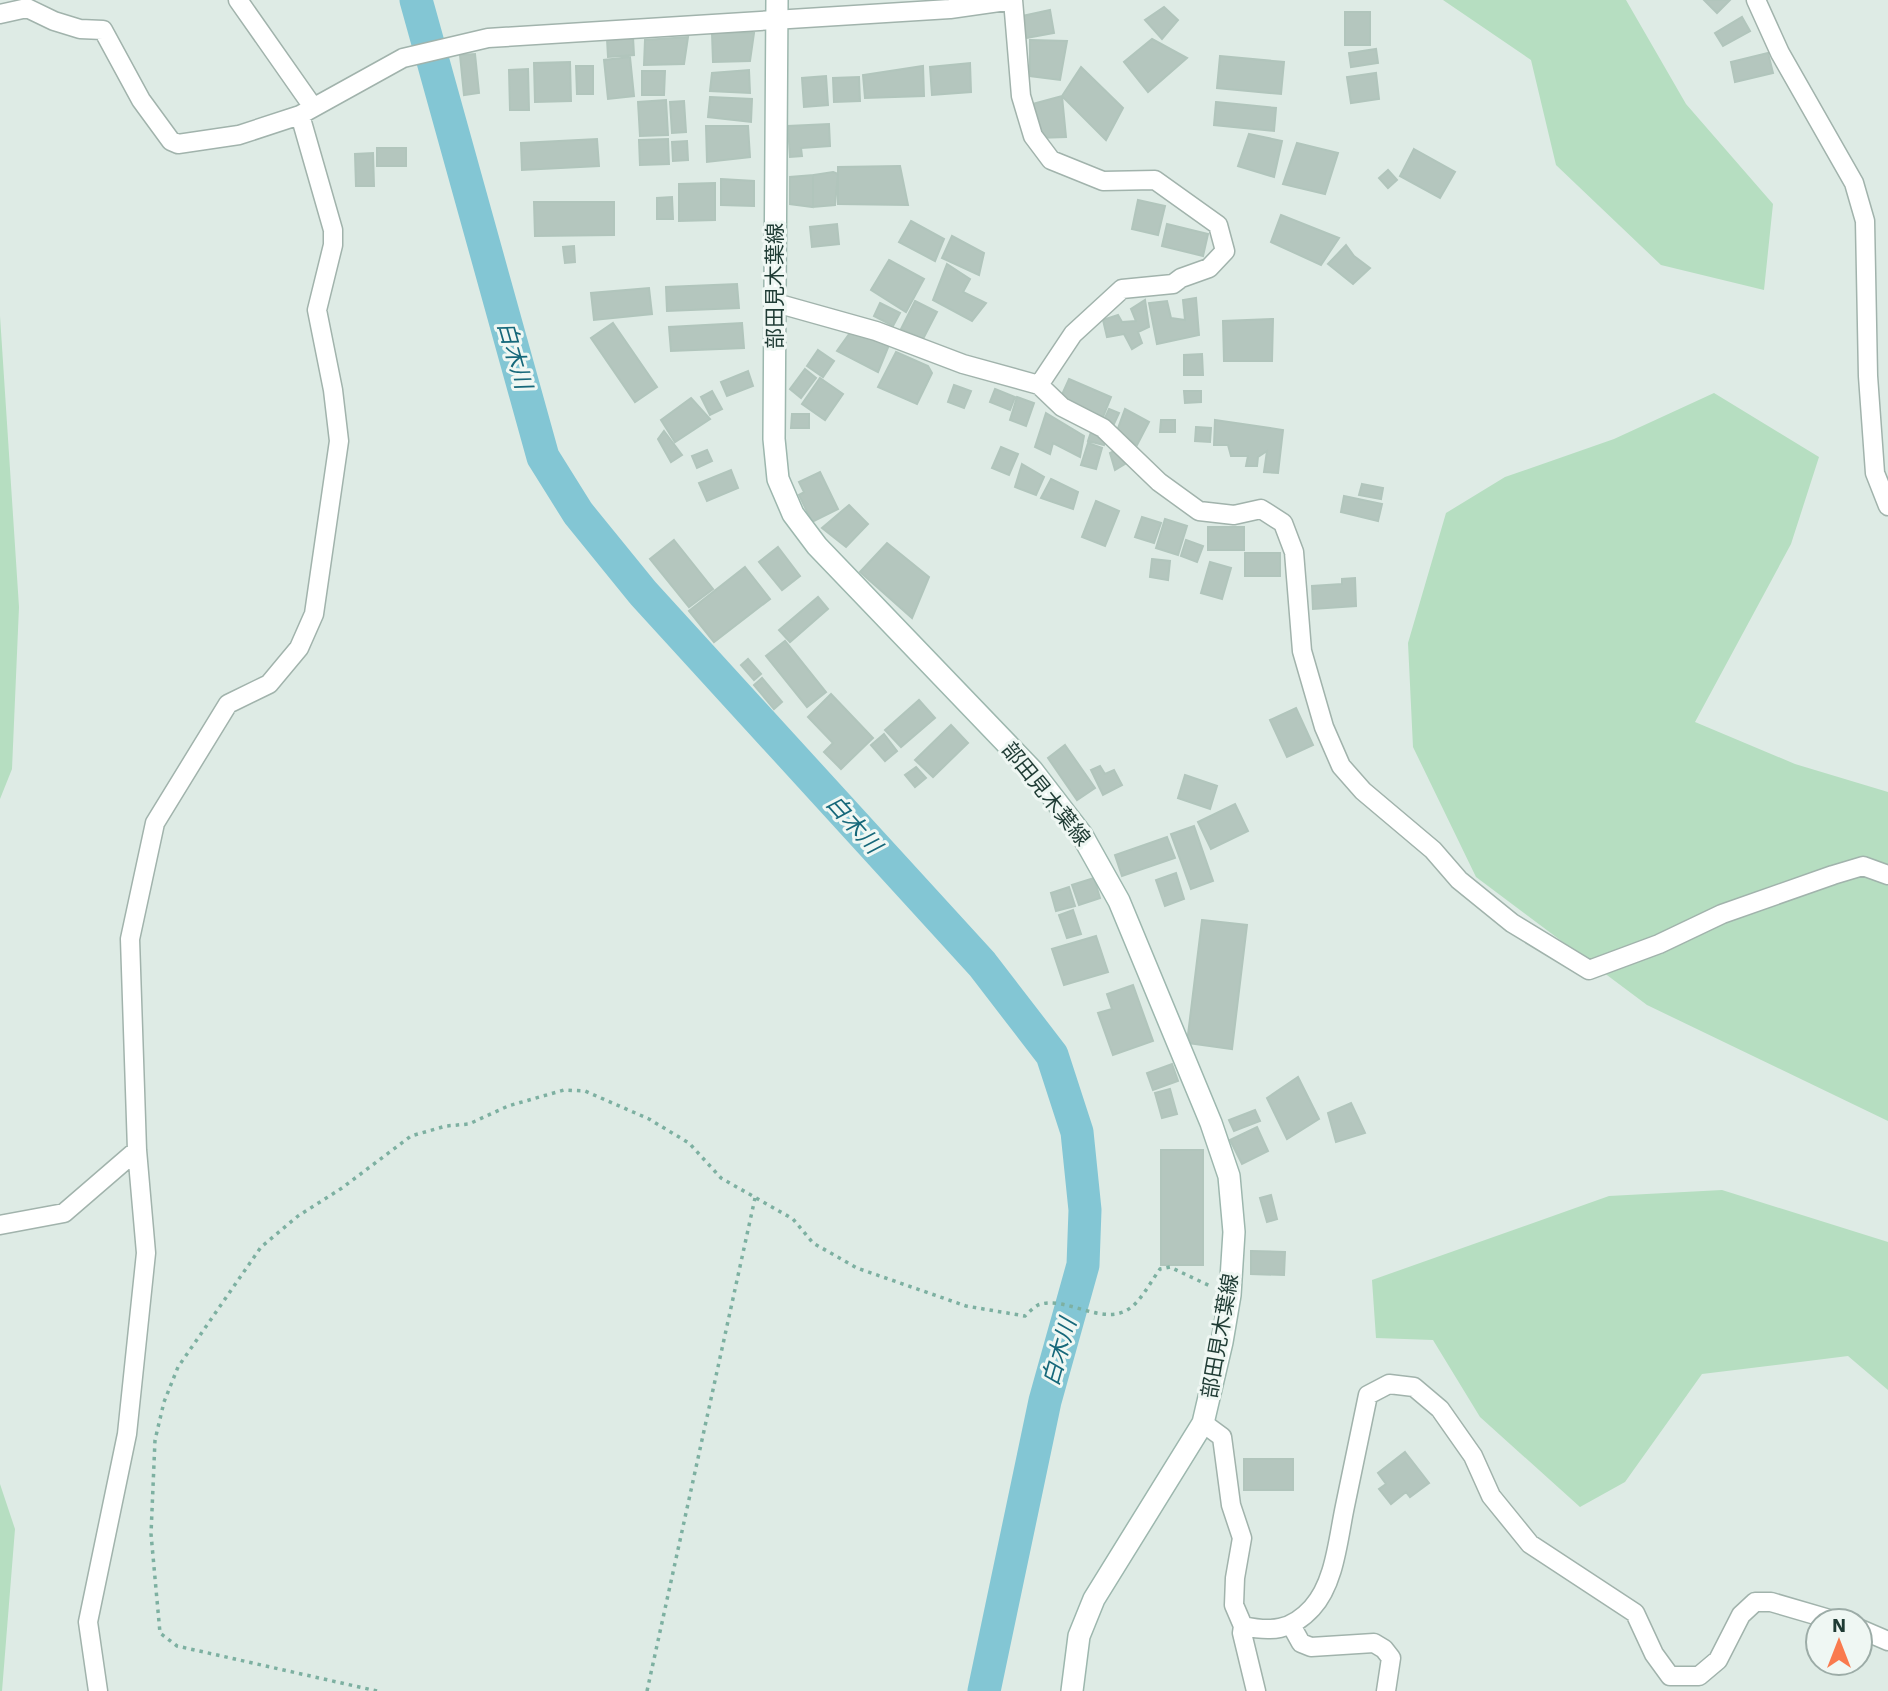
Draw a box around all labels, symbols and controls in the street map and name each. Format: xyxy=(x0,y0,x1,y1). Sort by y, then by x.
street label: 部田見木葉線 xyxy=(762,223,787,349)
water label: 白木川 xyxy=(492,318,538,395)
street label: 部田見木葉線 xyxy=(997,737,1096,851)
water label: 白木川 xyxy=(821,790,889,861)
street label: 部田見木葉線 xyxy=(1196,1272,1243,1400)
water label: 白木川 xyxy=(1037,1312,1083,1389)
north arrow xyxy=(1804,1607,1874,1677)
text: N xyxy=(1832,1614,1846,1637)

